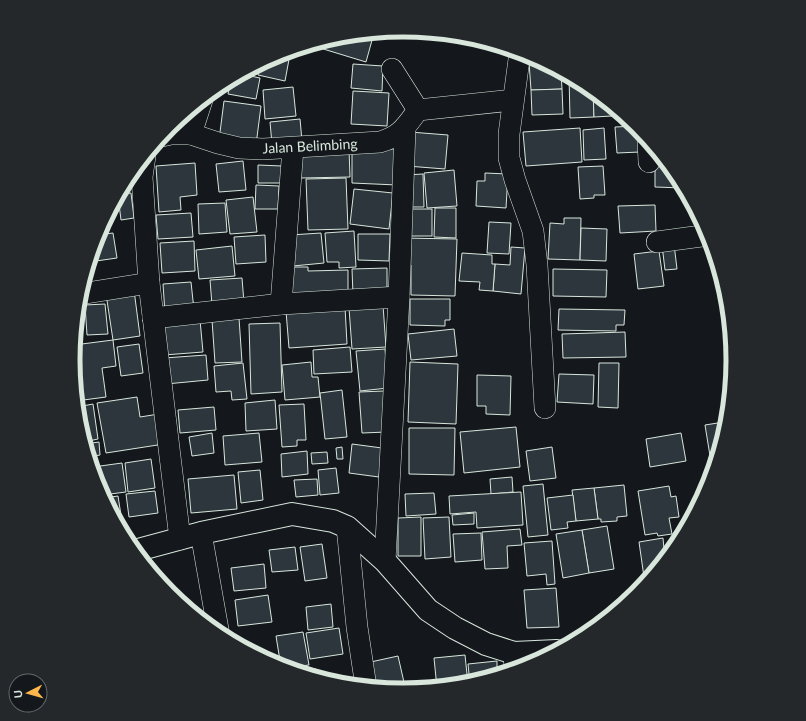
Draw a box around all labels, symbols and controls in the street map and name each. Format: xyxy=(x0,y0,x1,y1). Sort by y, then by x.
street label: Jalan Belimbing xyxy=(262,135,358,156)
north arrow xyxy=(8,673,48,713)
text: U xyxy=(11,689,24,699)

